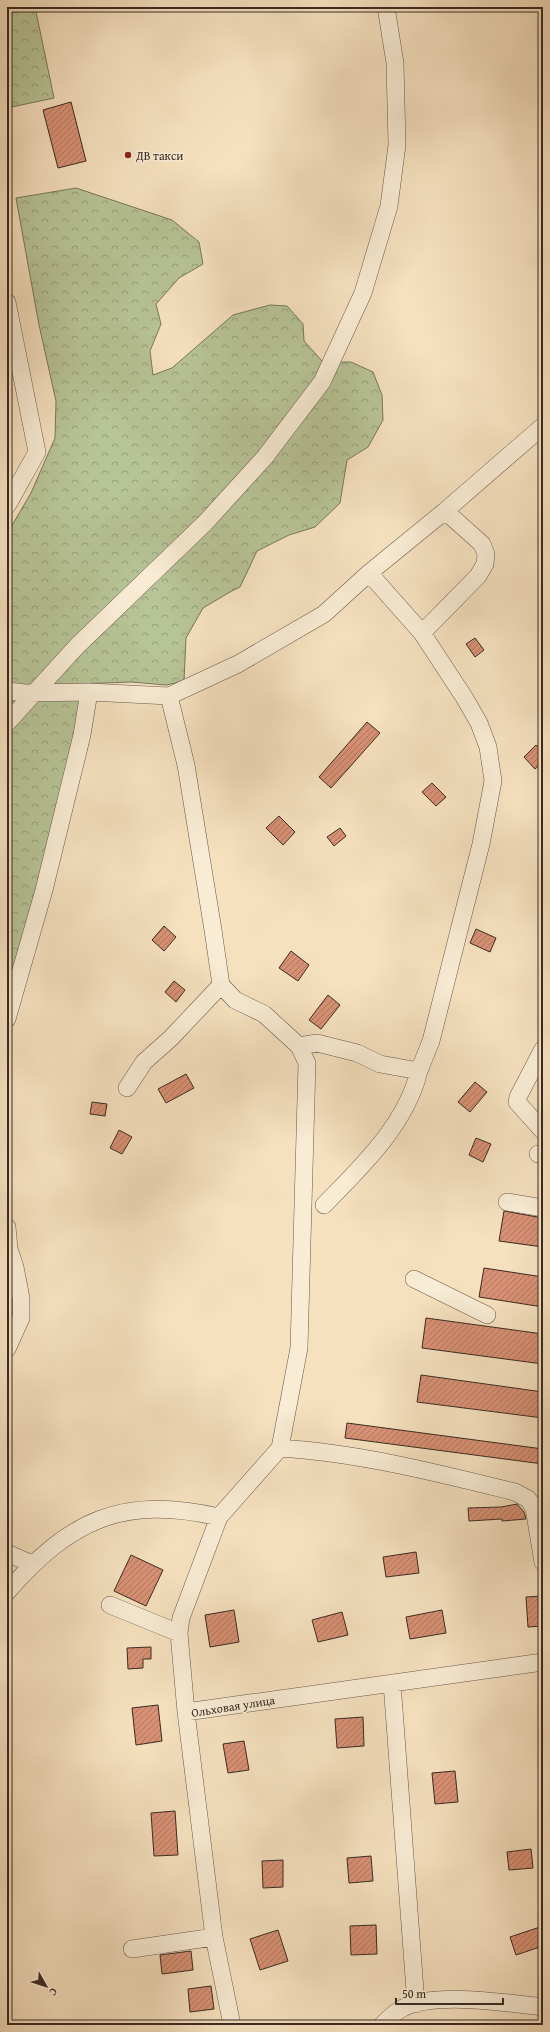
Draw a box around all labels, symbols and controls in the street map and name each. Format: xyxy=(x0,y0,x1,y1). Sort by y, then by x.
place label: ДВ такси xyxy=(135,147,183,164)
marker: ДВ такси xyxy=(123,150,133,160)
street label: Ольховая улица xyxy=(190,1691,276,1721)
north arrow xyxy=(26,1966,66,2006)
scale bar xyxy=(396,1980,503,2006)
text: С xyxy=(46,1985,62,2000)
text: 50 m xyxy=(402,1985,426,2002)

